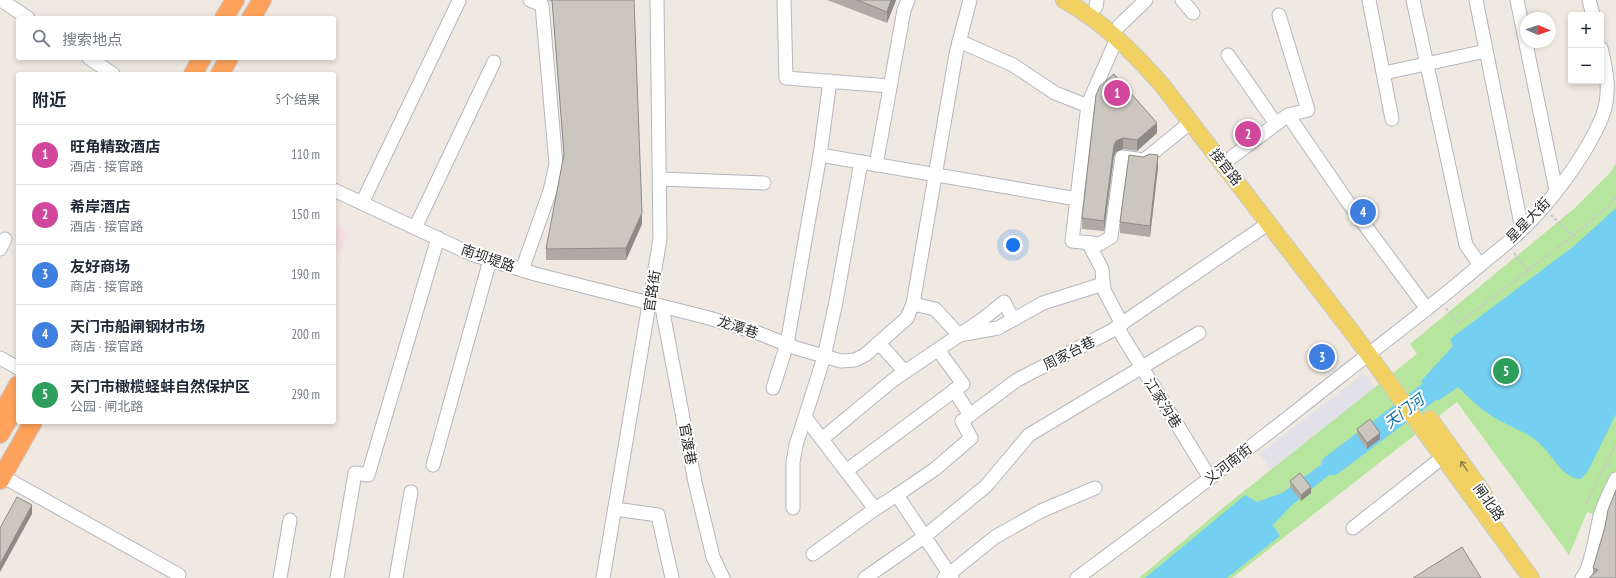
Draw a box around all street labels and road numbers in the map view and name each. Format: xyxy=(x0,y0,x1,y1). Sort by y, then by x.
street label: 接官路 xyxy=(1206,145,1246,189)
street label: 星星大街 xyxy=(1502,194,1554,246)
street label: 南坝堤路 xyxy=(459,240,517,276)
street label: 官路街 xyxy=(640,269,664,313)
street label: 龙潭巷 xyxy=(715,312,761,342)
street label: 周家台巷 xyxy=(1040,332,1098,374)
street label: 江家沟巷 xyxy=(1141,374,1185,432)
street label: 官渡巷 xyxy=(675,422,701,466)
street label: 义河南街 xyxy=(1200,440,1256,488)
street label: 闸北路 xyxy=(1470,480,1508,524)

